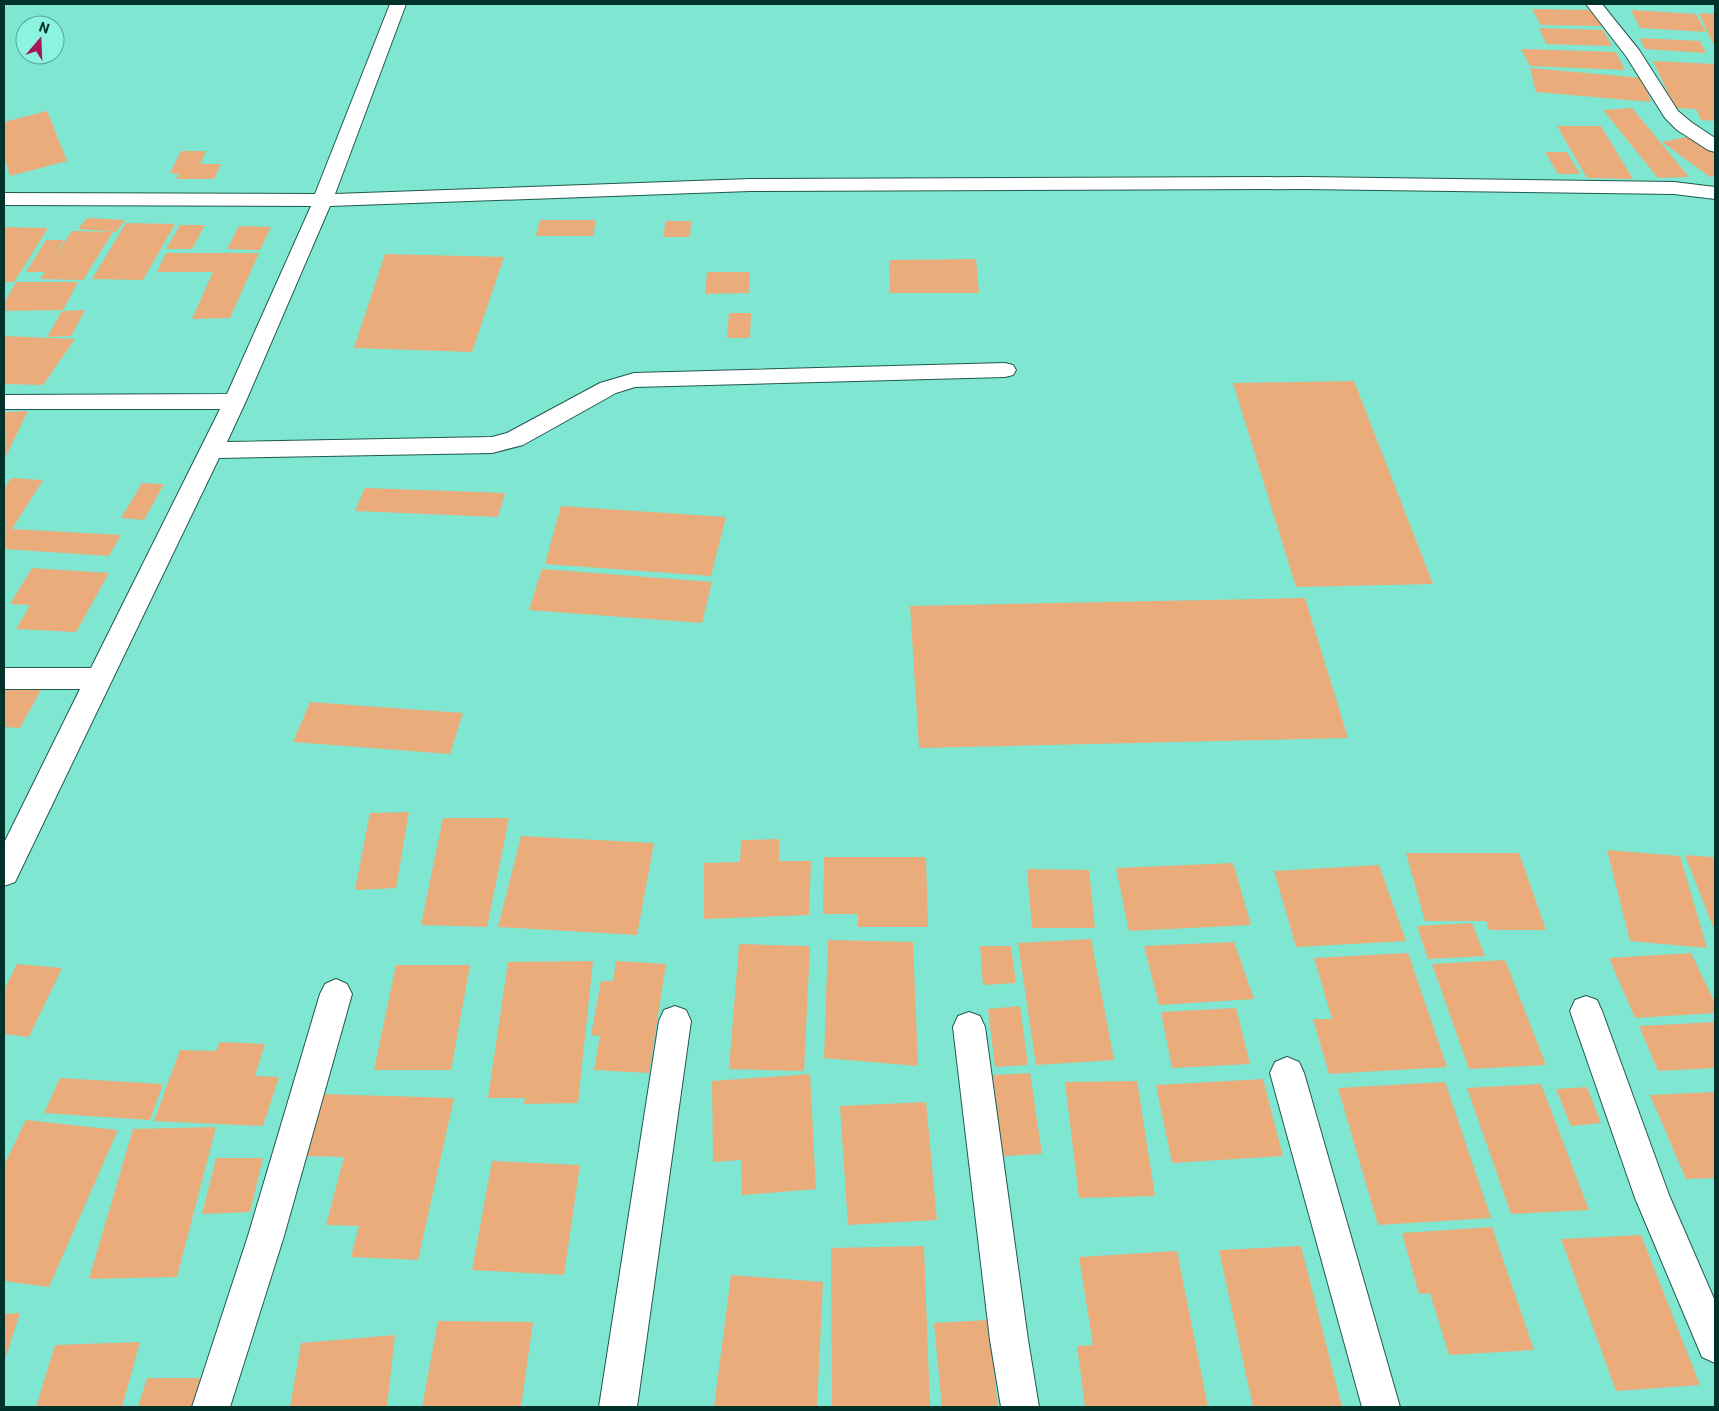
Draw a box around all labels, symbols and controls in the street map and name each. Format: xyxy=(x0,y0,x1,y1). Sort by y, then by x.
north arrow xyxy=(15,15,65,65)
text: N xyxy=(37,19,52,37)

